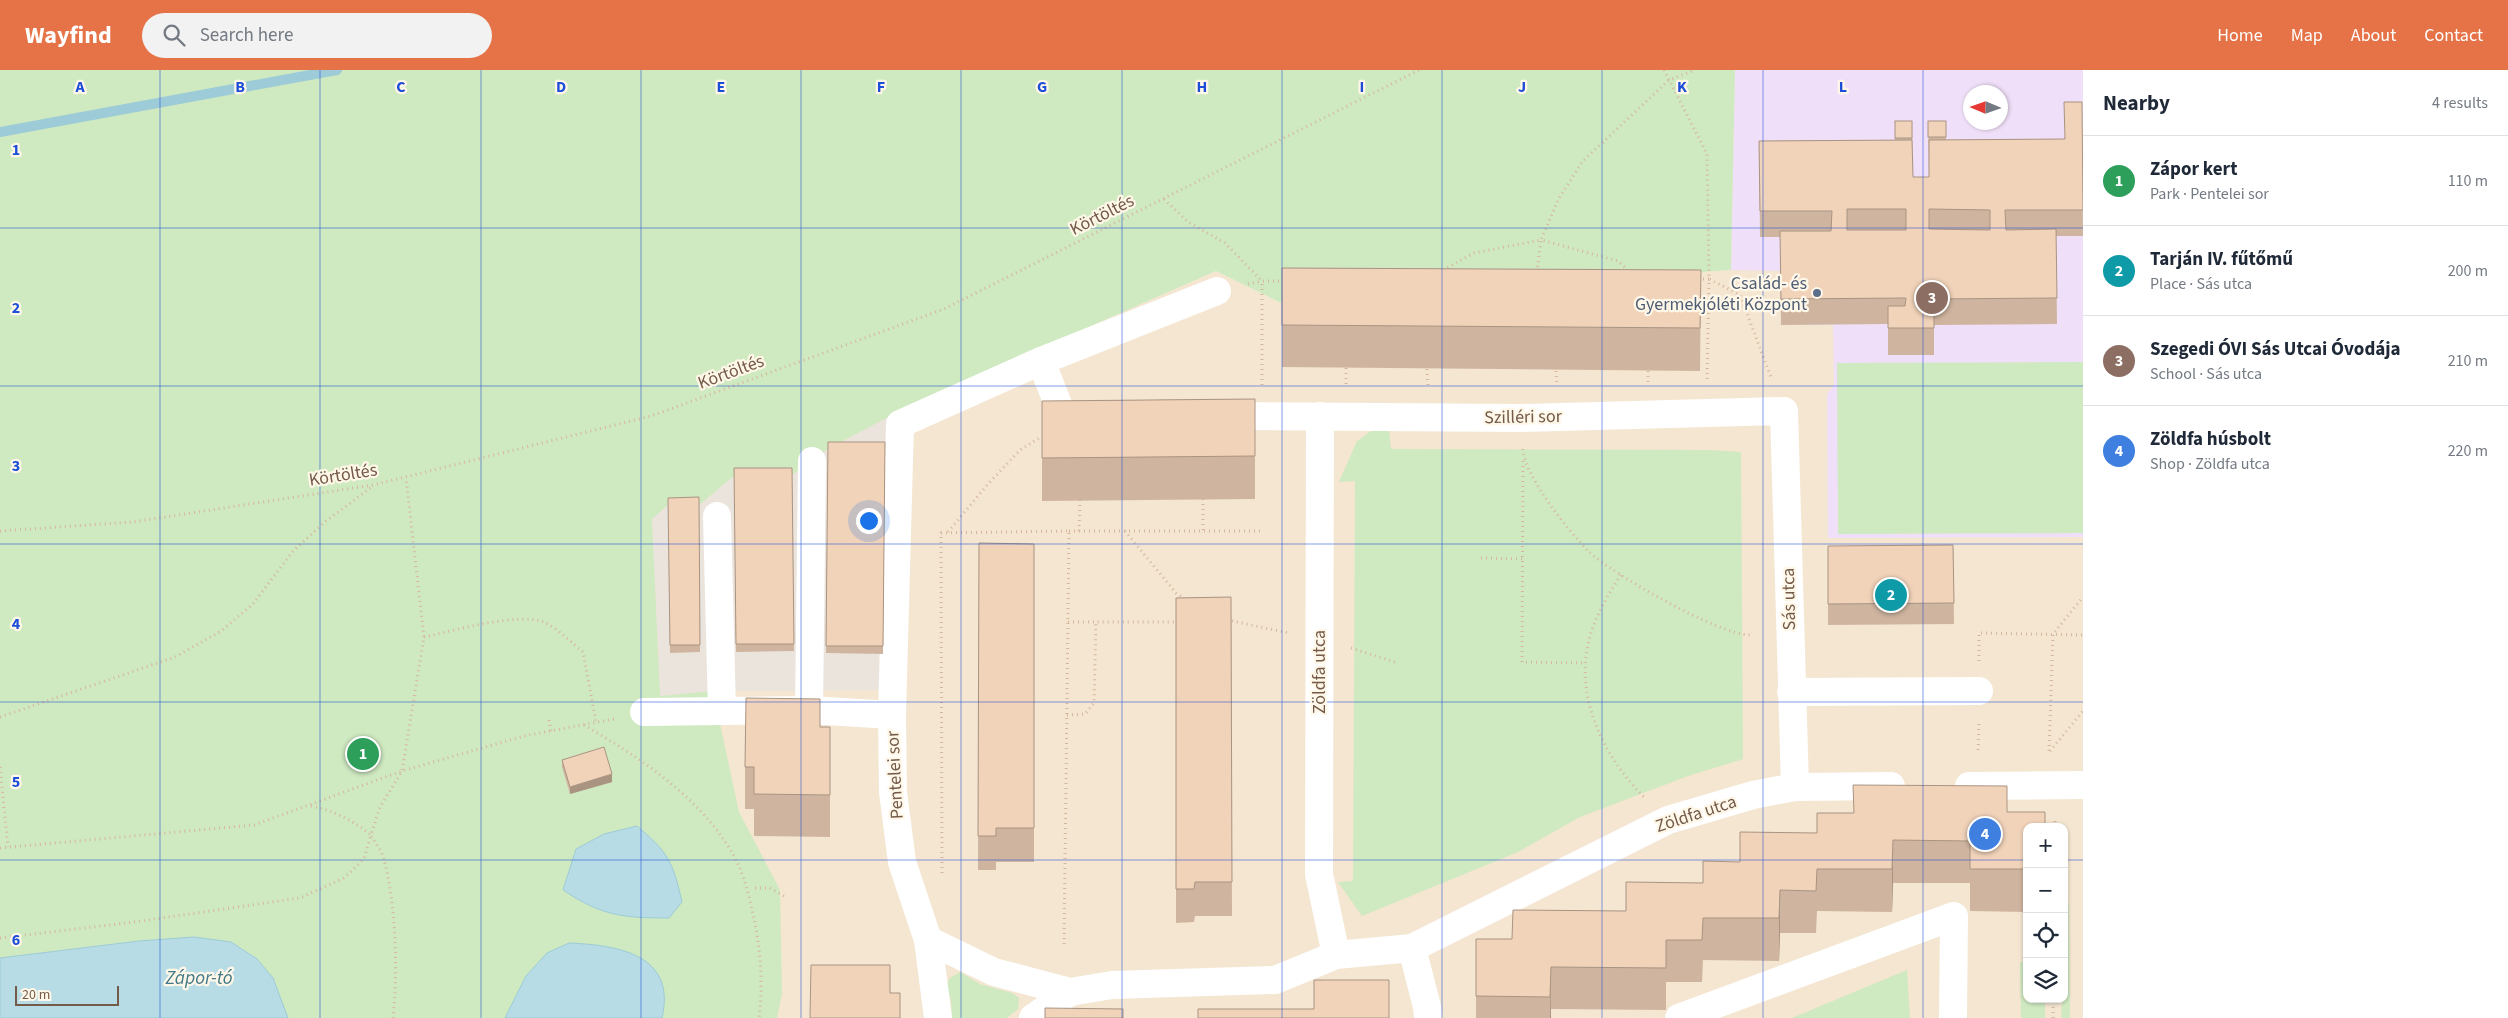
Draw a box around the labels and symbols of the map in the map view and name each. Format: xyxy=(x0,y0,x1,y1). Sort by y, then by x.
text: A xyxy=(74,76,85,98)
text: B xyxy=(235,76,245,98)
text: C xyxy=(396,76,406,98)
text: D xyxy=(556,76,566,98)
text: E xyxy=(717,76,725,98)
text: F xyxy=(877,76,885,98)
text: G xyxy=(1037,76,1047,98)
text: H xyxy=(1197,76,1207,98)
text: I xyxy=(1360,76,1364,98)
text: J xyxy=(1518,76,1526,98)
text: K xyxy=(1677,76,1687,98)
text: L xyxy=(1839,76,1847,98)
north arrow xyxy=(1963,85,2008,130)
text: 1 xyxy=(12,139,20,161)
street label: Körtöltés xyxy=(1066,188,1138,242)
place label: Család- és Gyermekjóléti Központ xyxy=(1635,271,1807,317)
pin: 3 xyxy=(1916,279,1948,317)
marker: Család- és Gyermekjóléti Központ xyxy=(1811,287,1823,299)
text: 2 xyxy=(12,297,20,319)
street label: Körtöltés xyxy=(694,348,768,396)
street label: Szilléri sor xyxy=(1484,404,1563,430)
text: 3 xyxy=(12,455,20,477)
street label: Körtöltés xyxy=(307,457,379,493)
your location xyxy=(856,508,882,534)
street label: Sás utca xyxy=(1776,568,1802,630)
pin: 2 xyxy=(1875,576,1907,614)
text: 4 xyxy=(12,613,21,635)
street label: Zöldfa utca xyxy=(1307,630,1332,714)
street label: Pentelei sor xyxy=(880,729,910,820)
pin: 1 xyxy=(347,735,379,773)
text: 5 xyxy=(12,771,20,793)
street label: Zöldfa utca xyxy=(1652,789,1740,839)
pin: 4 xyxy=(1969,815,2001,853)
text: 6 xyxy=(12,929,20,951)
water label: Zápor-tó xyxy=(165,965,233,992)
scale bar xyxy=(15,983,119,1006)

